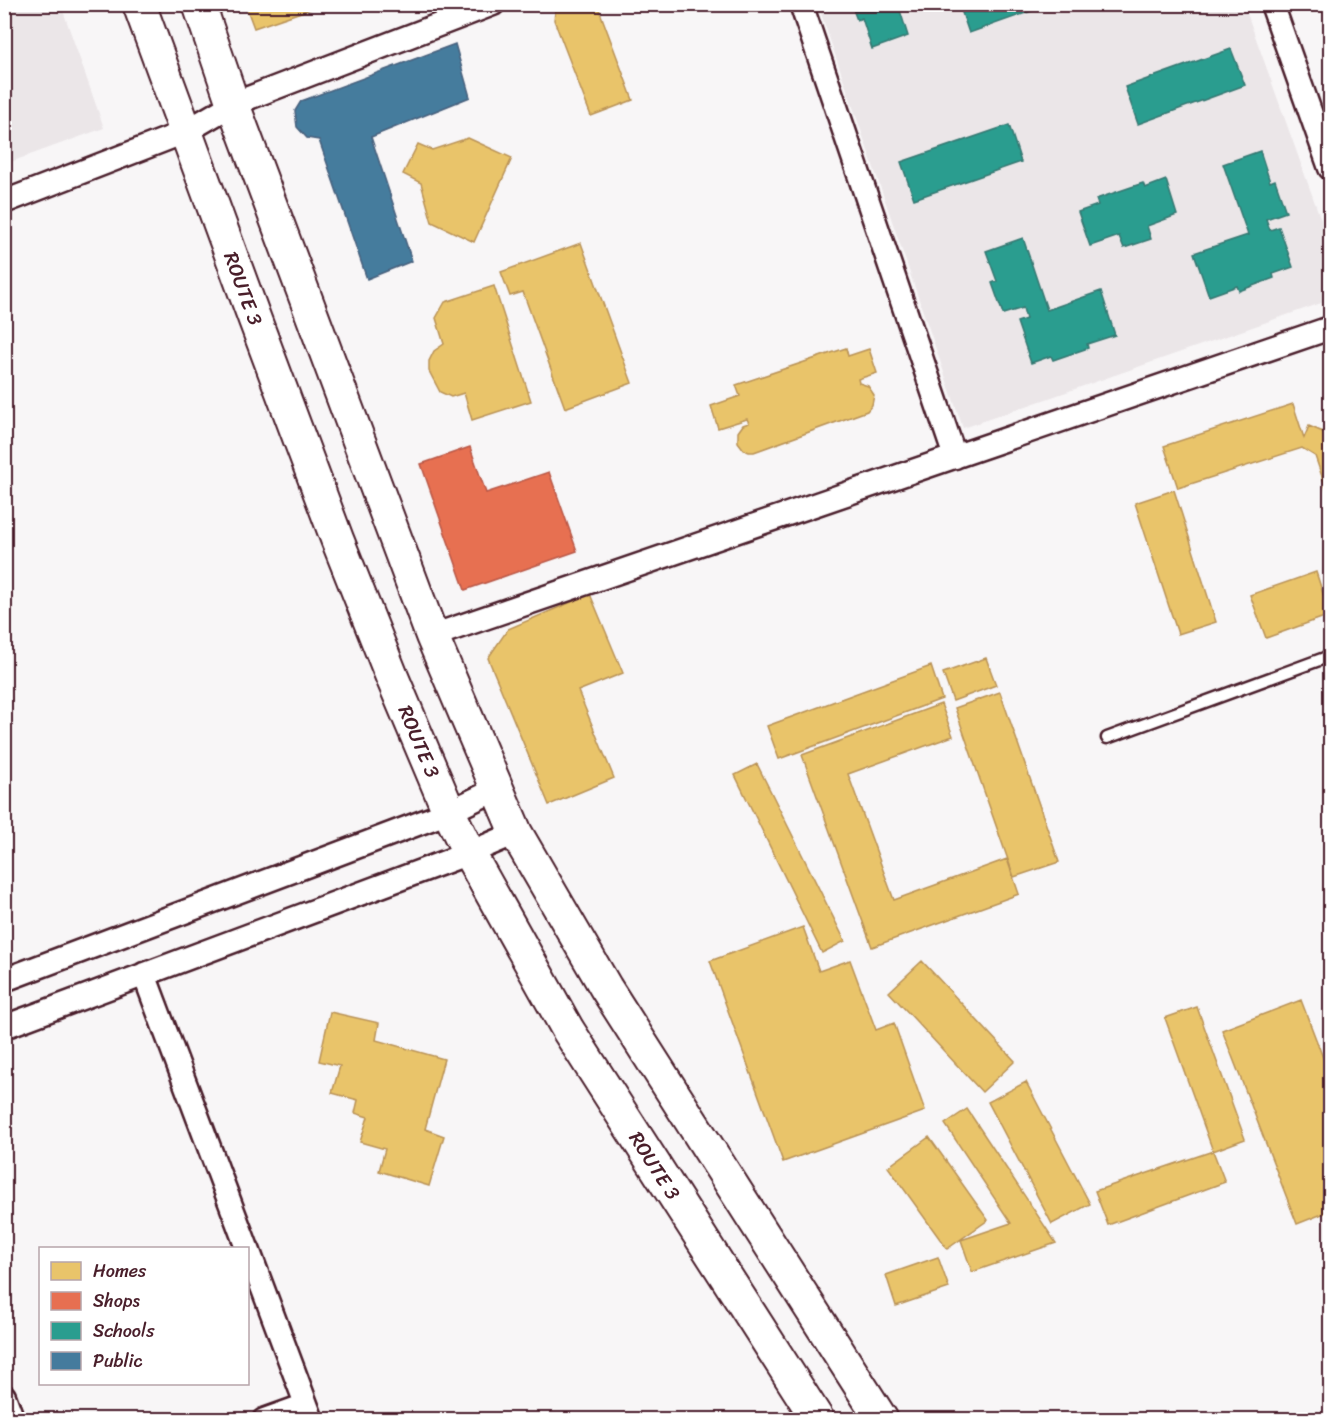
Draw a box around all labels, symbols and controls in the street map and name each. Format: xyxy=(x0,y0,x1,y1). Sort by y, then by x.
street label: ROUTE 3 xyxy=(213,247,272,330)
street label: ROUTE 3 xyxy=(388,700,450,784)
street label: ROUTE 3 xyxy=(619,1124,690,1207)
legend xyxy=(39,1247,249,1385)
text: Homes xyxy=(93,1255,147,1287)
text: Shops xyxy=(93,1285,140,1317)
text: Schools xyxy=(93,1315,155,1347)
text: Public xyxy=(93,1345,143,1377)

